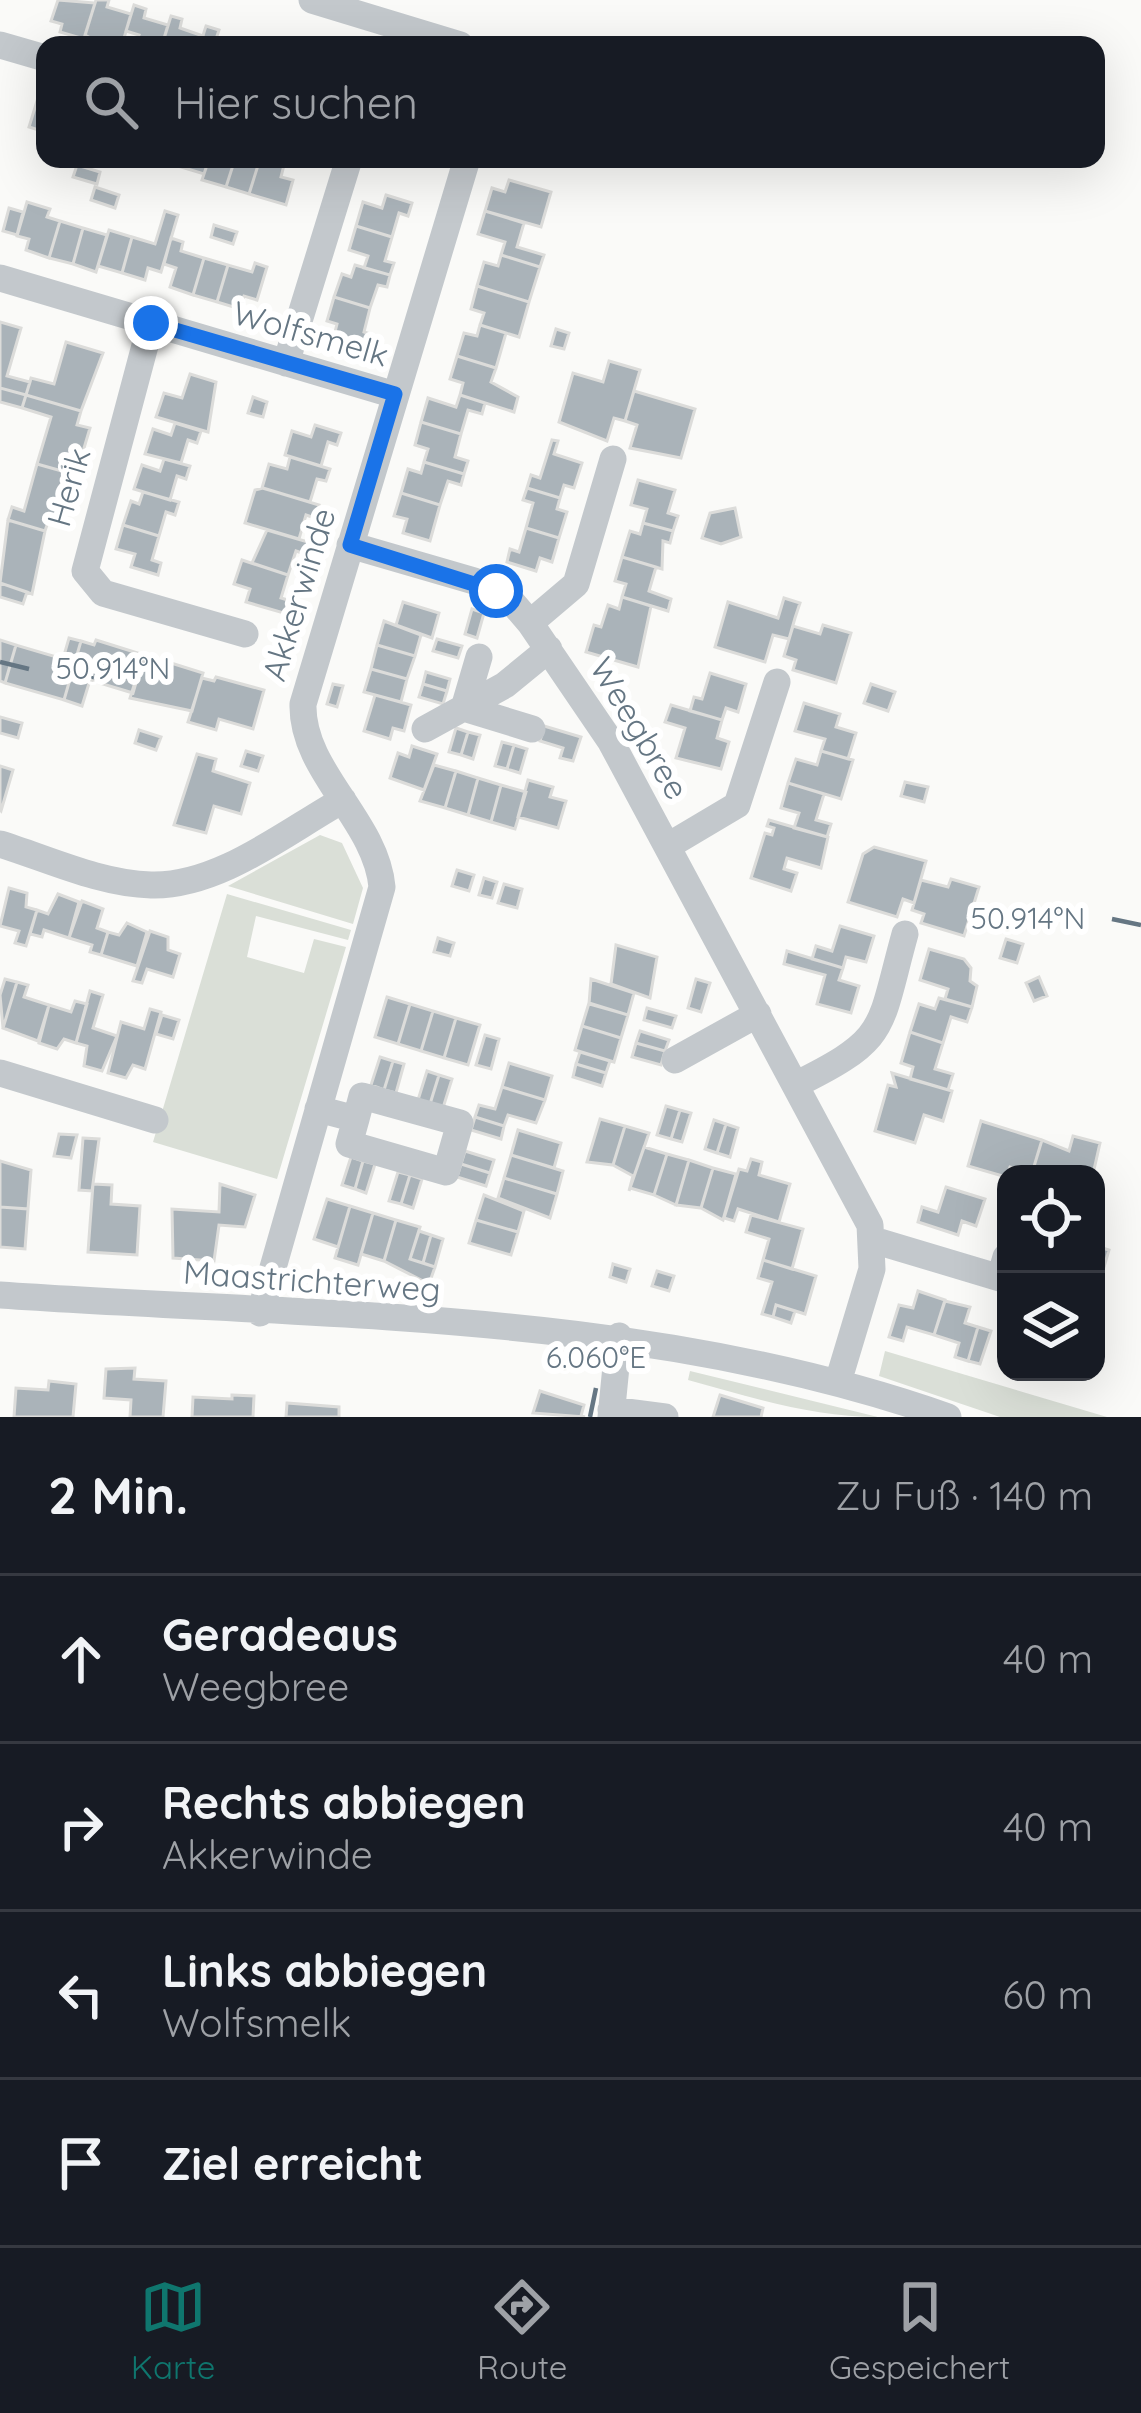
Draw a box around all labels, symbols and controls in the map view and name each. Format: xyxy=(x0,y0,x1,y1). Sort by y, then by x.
search box xyxy=(36,36,1105,168)
icon: search xyxy=(78,69,144,135)
text: Hier suchen xyxy=(174,74,418,130)
street label: Wolfsmelk xyxy=(228,291,394,375)
route end xyxy=(124,296,178,350)
street label: Herik xyxy=(37,443,99,531)
street label: Akkerwinde xyxy=(252,503,344,685)
route start xyxy=(469,564,523,618)
text: 50.914°N xyxy=(56,649,170,687)
street label: Weegbree xyxy=(582,650,698,806)
text: 50.914°N xyxy=(971,899,1085,937)
map controls xyxy=(997,1165,1105,1381)
button: locate xyxy=(997,1165,1105,1273)
street label: Maastrichterweg xyxy=(182,1251,442,1309)
button: layers xyxy=(997,1273,1105,1381)
text: 6.060°E xyxy=(546,1338,646,1376)
text: 2 Min. xyxy=(48,1463,188,1527)
text: Zu Fuß · 140 m xyxy=(835,1471,1093,1520)
text: Geradeaus xyxy=(162,1606,398,1662)
icon: ahead xyxy=(48,1626,114,1692)
text: 40 m xyxy=(1003,1634,1093,1683)
text: Weegbree xyxy=(162,1662,349,1711)
text: Rechts abbiegen xyxy=(162,1774,526,1830)
icon: right xyxy=(48,1794,114,1860)
text: 40 m xyxy=(1003,1802,1093,1851)
text: Akkerwinde xyxy=(162,1830,373,1879)
text: Links abbiegen xyxy=(162,1942,487,1998)
icon: left xyxy=(48,1962,114,2028)
text: 60 m xyxy=(1003,1970,1093,2019)
text: Wolfsmelk xyxy=(162,1998,351,2047)
icon: arrive xyxy=(48,2130,114,2196)
text: Ziel erreicht xyxy=(162,2135,423,2191)
tab: Karte xyxy=(131,2274,215,2387)
tab: Route xyxy=(477,2274,567,2387)
tab: Gespeichert xyxy=(829,2274,1010,2387)

